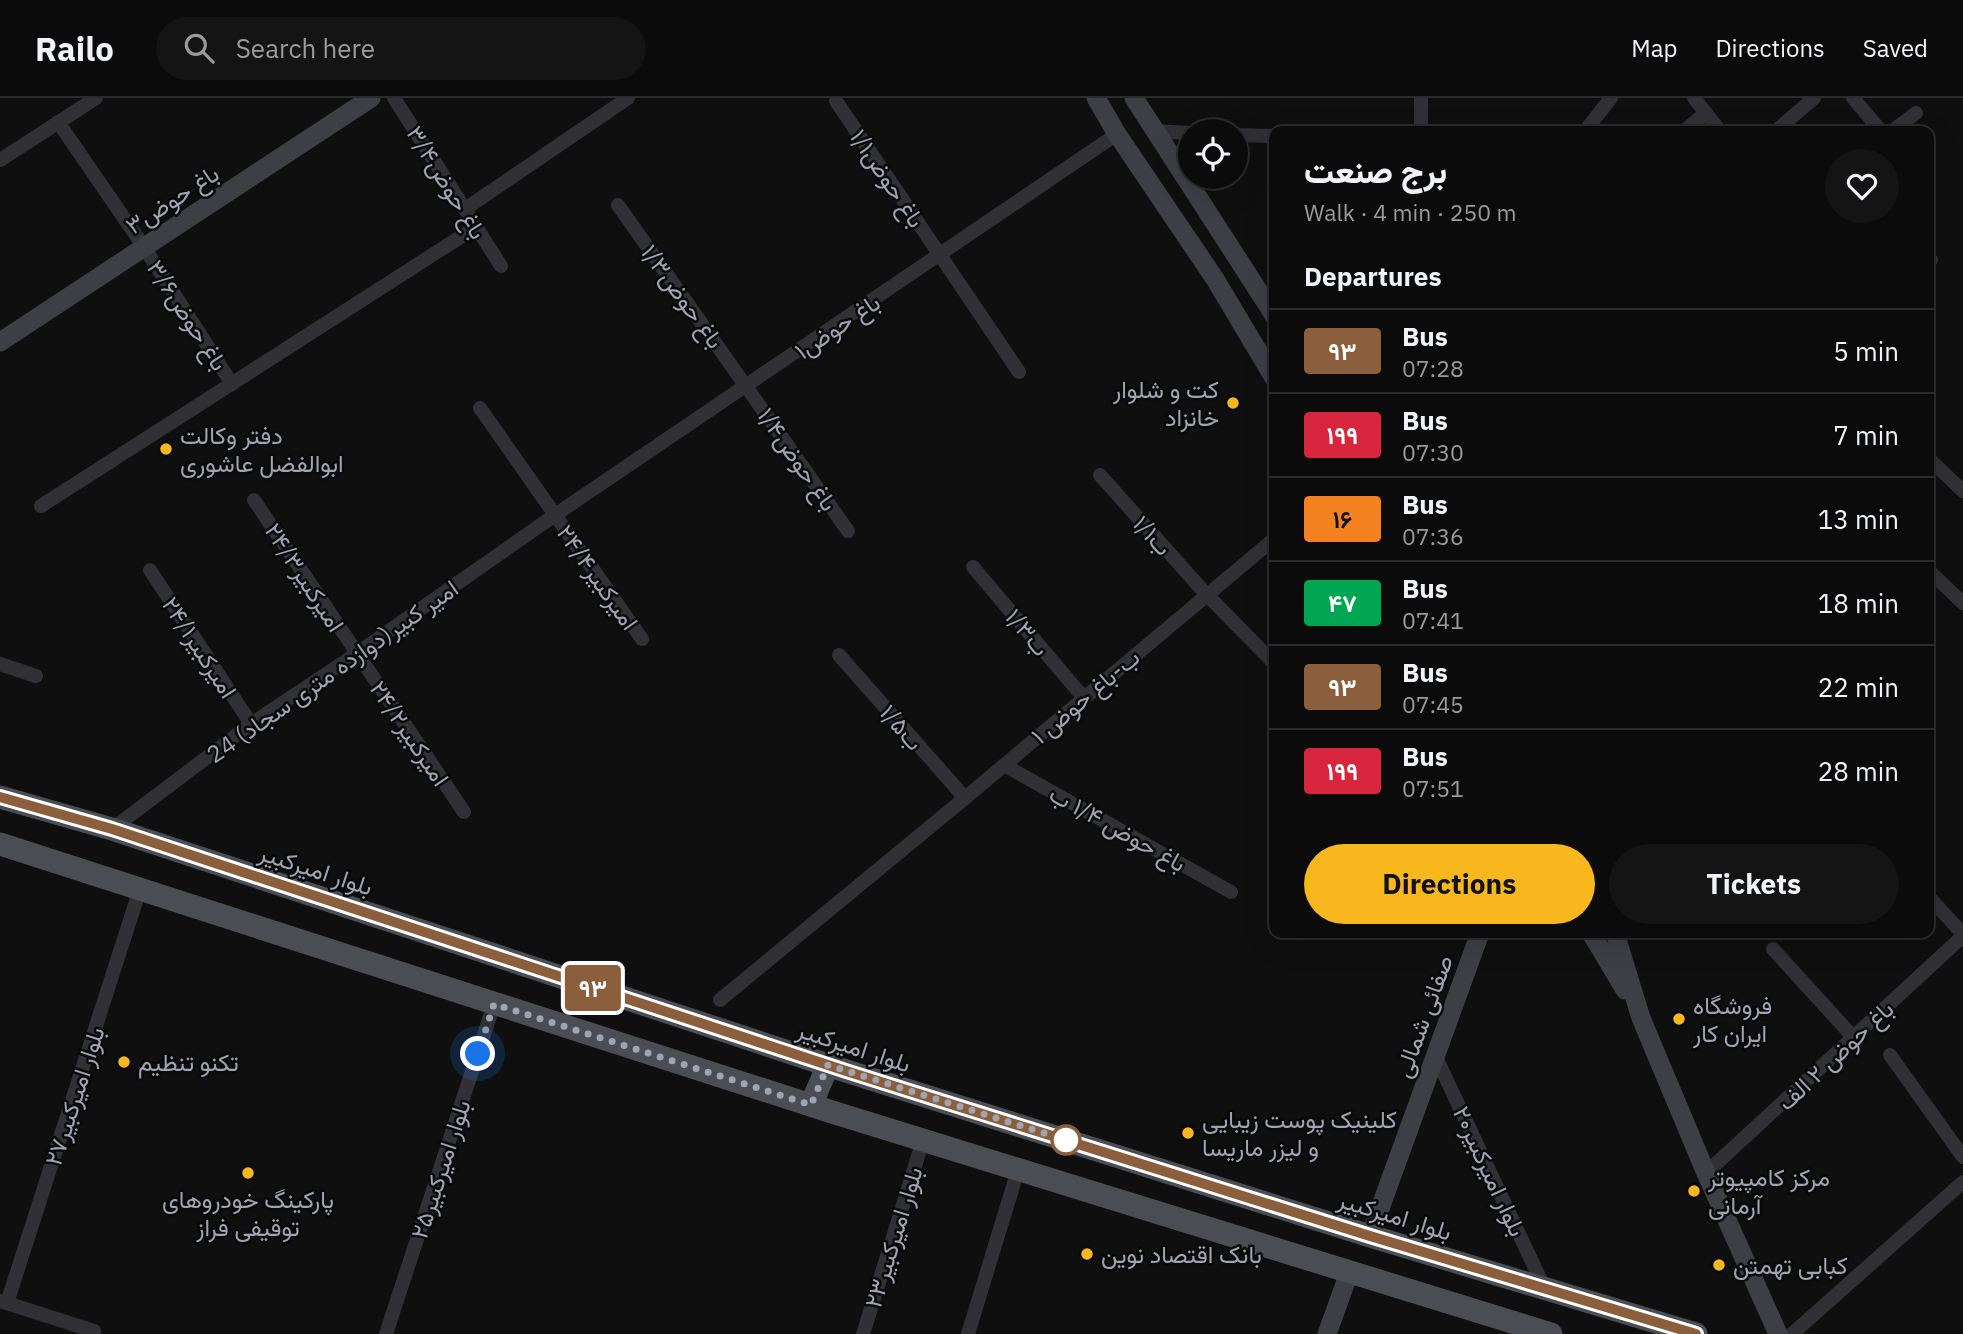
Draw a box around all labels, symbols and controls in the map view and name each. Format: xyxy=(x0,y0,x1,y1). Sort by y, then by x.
search box xyxy=(156,17,646,80)
text: Railo xyxy=(35,27,114,70)
icon: search xyxy=(180,29,218,67)
text: Search here xyxy=(236,31,375,65)
text: Map xyxy=(1631,32,1677,64)
text: Directions xyxy=(1715,32,1825,64)
text: Saved xyxy=(1863,32,1928,64)
street label: باغ حوض۳/۴ xyxy=(399,119,495,245)
map controls xyxy=(1178,119,1248,189)
button: locate xyxy=(1178,119,1248,189)
street label: باغ حوض۱/۱ xyxy=(842,122,933,234)
text: برج صنعت xyxy=(1304,149,1447,192)
button: heart xyxy=(1825,149,1899,223)
street label: باغ حوض۳ xyxy=(119,157,225,242)
text: Walk · 4 min · 250 m xyxy=(1304,197,1517,227)
street label: باغ حوض۱/۳ xyxy=(634,237,732,355)
street label: باغ حوض۳/۶ xyxy=(139,253,236,377)
text: Departures xyxy=(1304,259,1442,293)
street label: باغ حوض۱ xyxy=(788,286,886,367)
text: Bus xyxy=(1402,319,1448,353)
text: 5 min xyxy=(1833,334,1899,368)
text: ۹۳ xyxy=(1328,335,1357,367)
text: 07:28 xyxy=(1402,353,1464,383)
place label: کت و شلوار خانزاد xyxy=(1112,373,1219,433)
marker: کت و شلوار خانزاد xyxy=(1225,395,1241,411)
street label: باغ حوض۱/۴ xyxy=(750,401,845,518)
text: Bus xyxy=(1402,403,1448,437)
text: 7 min xyxy=(1833,418,1899,452)
place label: دفتر وکالت ابوالفضل عاشوری xyxy=(180,419,344,479)
text: ۱۹۹ xyxy=(1327,419,1358,451)
text: 07:30 xyxy=(1402,437,1464,467)
marker: دفتر وکالت ابوالفضل عاشوری xyxy=(158,441,174,457)
text: Bus xyxy=(1402,487,1448,521)
text: 13 min xyxy=(1818,502,1899,536)
text: ۱۶ xyxy=(1333,503,1352,535)
street label: ب۱/۱ xyxy=(1126,508,1180,562)
street label: امیرکبیر۲۴/۳ xyxy=(258,516,352,638)
street label: امیرکبیر۲۴/۴ xyxy=(550,518,646,636)
text: 07:36 xyxy=(1402,521,1464,551)
text: Bus xyxy=(1402,571,1448,605)
street label: 24 امیر کبیر(دوازده متری سجاد) xyxy=(200,572,464,770)
text: 18 min xyxy=(1818,586,1899,620)
text: ۴۷ xyxy=(1328,587,1357,619)
street label: امیرکبیر۲۴/۱ xyxy=(155,590,245,704)
street label: ب۱/۳ xyxy=(999,601,1057,663)
text: 07:41 xyxy=(1402,605,1464,635)
street label: ۱ ب-باغ حوض xyxy=(1024,641,1147,752)
text: Bus xyxy=(1402,655,1448,689)
text: 22 min xyxy=(1818,670,1899,704)
text: ۹۳ xyxy=(1328,671,1357,703)
street label: امیرکبیر۲۴/۲ xyxy=(363,674,457,792)
text: 07:45 xyxy=(1402,689,1464,719)
street label: ب۱/۵ xyxy=(873,697,931,757)
text: Bus xyxy=(1402,739,1448,773)
text: 28 min xyxy=(1818,754,1899,788)
text: ۱۹۹ xyxy=(1327,755,1358,787)
text: 07:51 xyxy=(1402,773,1464,803)
street label: باغ حوض ۱/۴ ب xyxy=(1043,777,1192,880)
street label: بلوار امیرکبیر xyxy=(254,835,377,902)
button: Directions xyxy=(1304,844,1595,924)
button: Tickets xyxy=(1609,844,1899,924)
street label: صفائی شمالی xyxy=(1386,950,1460,1082)
line badge: ۹۳ xyxy=(562,965,624,1011)
text: ۹۳ xyxy=(579,972,607,1004)
place label: فروشگاه ایران کار xyxy=(1692,989,1772,1049)
street label: باغ حوض ۲ الف xyxy=(1770,993,1901,1118)
marker: فروشگاه ایران کار xyxy=(1671,1011,1687,1027)
street label: بلوار امیرکبیر xyxy=(792,1012,915,1079)
street label: بلوار امیرکبیر۲۷ xyxy=(36,1022,112,1170)
your location xyxy=(460,1036,495,1071)
place label: تکنو تنظیم xyxy=(138,1046,239,1079)
marker: تکنو تنظیم xyxy=(116,1054,132,1070)
street label: بلوار امیرکبیر۲۵ xyxy=(402,1095,478,1243)
street label: بلوار امیرکبیر۲۰ xyxy=(1446,1101,1534,1241)
place label: کلینیک پوست زیبایی و لیزر ماریسا xyxy=(1202,1103,1397,1163)
unlabelled marker xyxy=(1051,1125,1081,1155)
marker: کلینیک پوست زیبایی و لیزر ماریسا xyxy=(1180,1125,1196,1141)
place label: مرکز کامپیوتر آرمانی xyxy=(1707,1161,1830,1221)
street label: ۲۳بلوار امیرکبیر xyxy=(856,1163,930,1311)
marker: پارکینگ خودروهای توقیفی فراز xyxy=(240,1165,256,1181)
street label: بلوار امیرکبیر xyxy=(1333,1182,1456,1247)
place label: پارکینگ خودروهای توقیفی فراز xyxy=(162,1183,334,1243)
marker: مرکز کامپیوتر آرمانی xyxy=(1686,1183,1702,1199)
place label: بانک اقتصاد نوین xyxy=(1101,1238,1262,1270)
marker: بانک اقتصاد نوین xyxy=(1079,1246,1095,1262)
place label: کبابی تهمتن xyxy=(1733,1249,1848,1281)
marker: کبابی تهمتن xyxy=(1711,1257,1727,1273)

